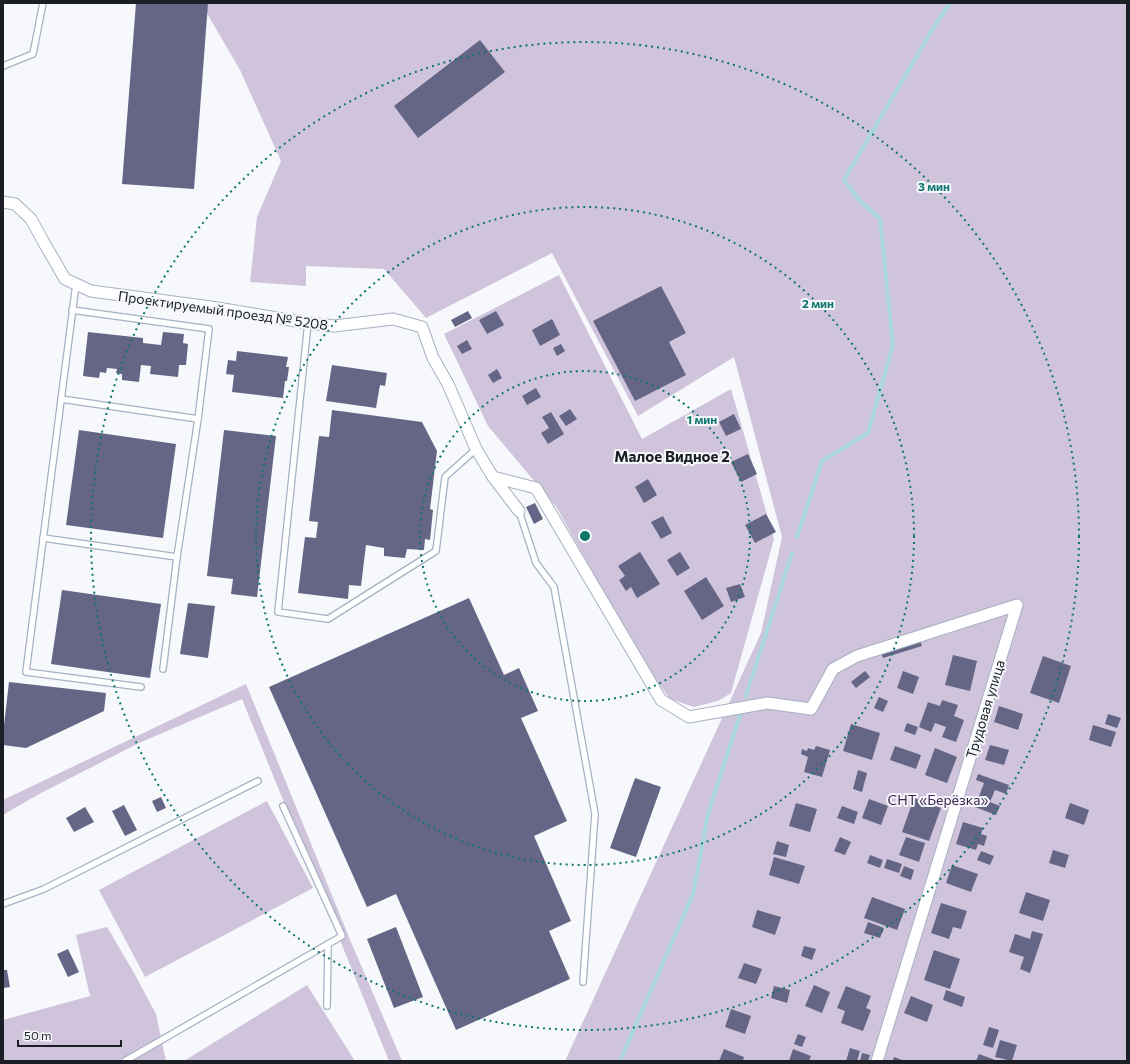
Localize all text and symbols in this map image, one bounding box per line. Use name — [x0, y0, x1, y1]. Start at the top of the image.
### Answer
text: 3 мин — [918, 179, 950, 193]
street label: Проектируемый проезд № 5208 — [117, 287, 329, 333]
text: 2 мин — [802, 296, 834, 310]
text: 1 мин — [687, 412, 717, 426]
district label: Малое Видное 2 — [614, 447, 730, 465]
centre of rings — [578, 529, 592, 543]
street label: Трудовая улица — [962, 658, 1008, 760]
park label: СНТ «Берёзка» — [888, 791, 988, 808]
scale bar — [18, 1022, 121, 1048]
text: 50 m — [24, 1028, 52, 1042]

